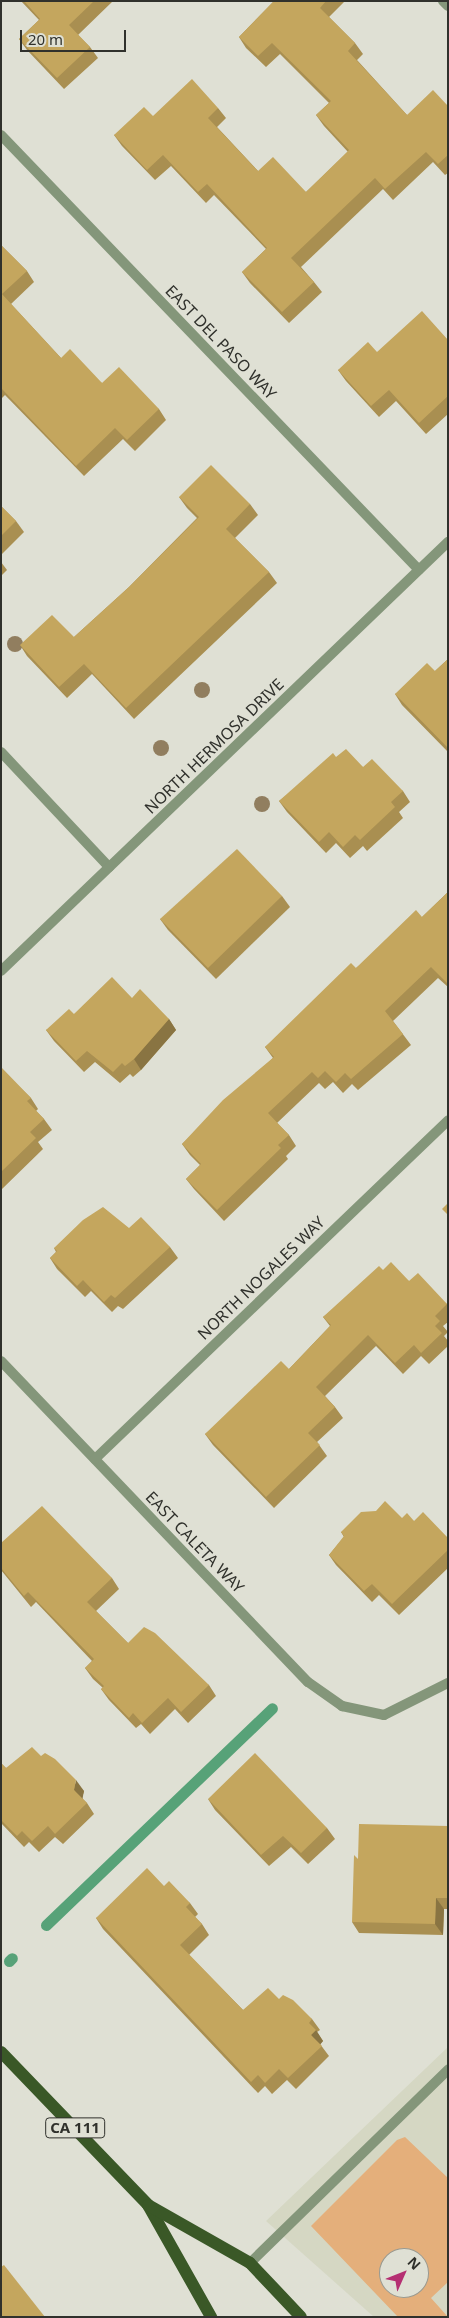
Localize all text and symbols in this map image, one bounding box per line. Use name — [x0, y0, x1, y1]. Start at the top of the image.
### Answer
scale bar — [22, 20, 129, 52]
text: 20 m — [28, 29, 63, 49]
street label: EAST DEL PASO WAY — [162, 281, 280, 403]
street label: NORTH HERMOSA DRIVE — [140, 675, 288, 817]
street label: NORTH NOGALES WAY — [194, 1212, 328, 1344]
street label: EAST CALETA WAY — [142, 1487, 248, 1597]
road number: CA 111 — [45, 2116, 105, 2140]
north arrow — [379, 2248, 429, 2298]
text: N — [404, 2252, 425, 2274]

